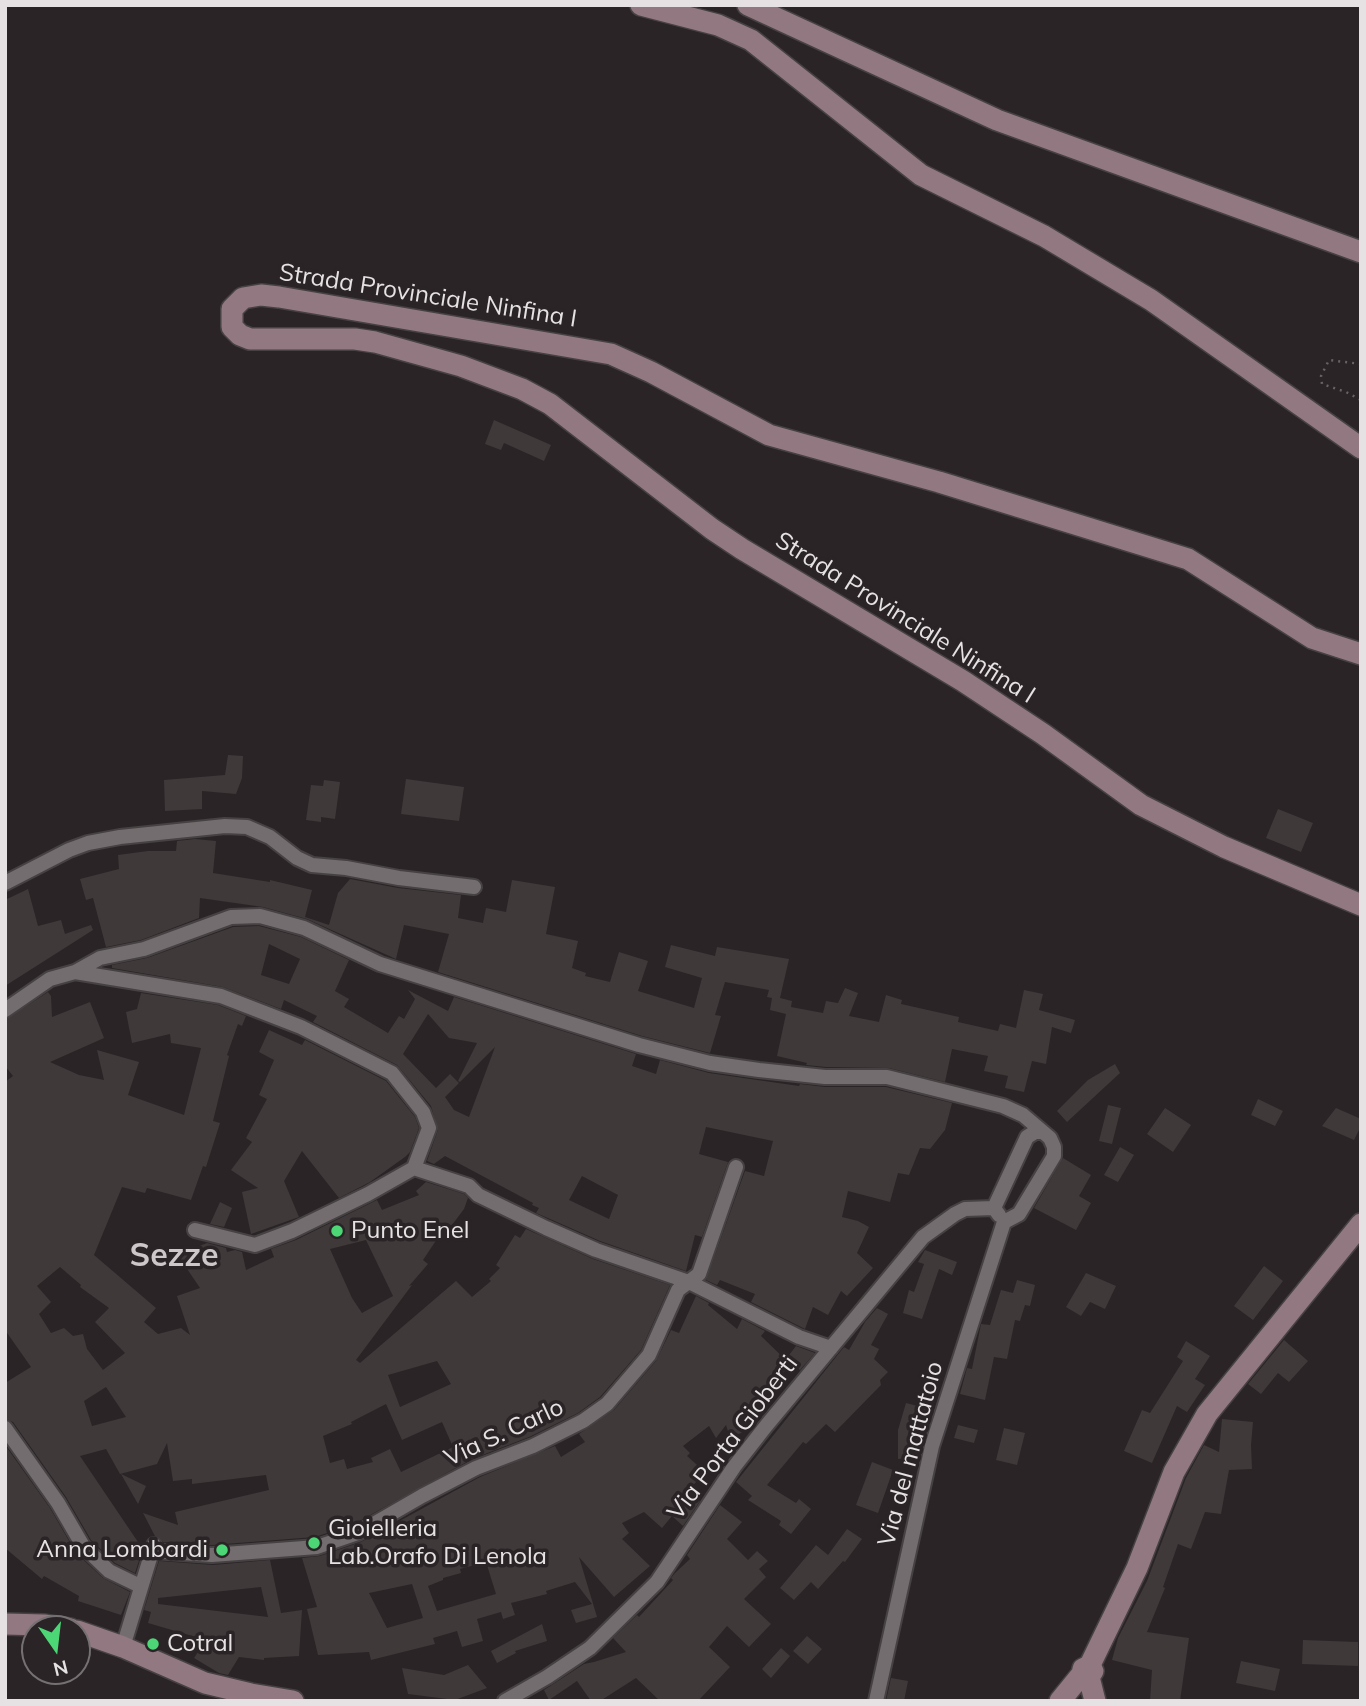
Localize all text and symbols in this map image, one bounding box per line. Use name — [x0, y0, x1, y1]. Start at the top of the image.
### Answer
street label: Strada Provinciale Ninfina I — [277, 258, 579, 334]
street label: Strada Provinciale Ninfina I — [770, 526, 1040, 710]
place label: Punto Enel — [351, 1217, 470, 1245]
marker: Punto Enel — [329, 1223, 345, 1239]
district label: Sezze — [130, 1237, 218, 1275]
street label: Via Porta Gioberti — [662, 1350, 804, 1526]
street label: Via del mattatoio — [872, 1358, 950, 1550]
street label: Via S. Carlo — [440, 1393, 568, 1473]
place label: Gioielleria Lab.Orafo Di Lenola — [328, 1515, 547, 1571]
marker: Gioielleria Lab.Orafo Di Lenola — [306, 1535, 322, 1551]
place label: Anna Lombardi — [36, 1536, 208, 1564]
marker: Anna Lombardi — [214, 1542, 230, 1558]
north arrow — [21, 1615, 91, 1685]
place label: Cotral — [167, 1630, 233, 1658]
marker: Cotral — [145, 1636, 161, 1652]
text: N — [51, 1655, 70, 1682]

